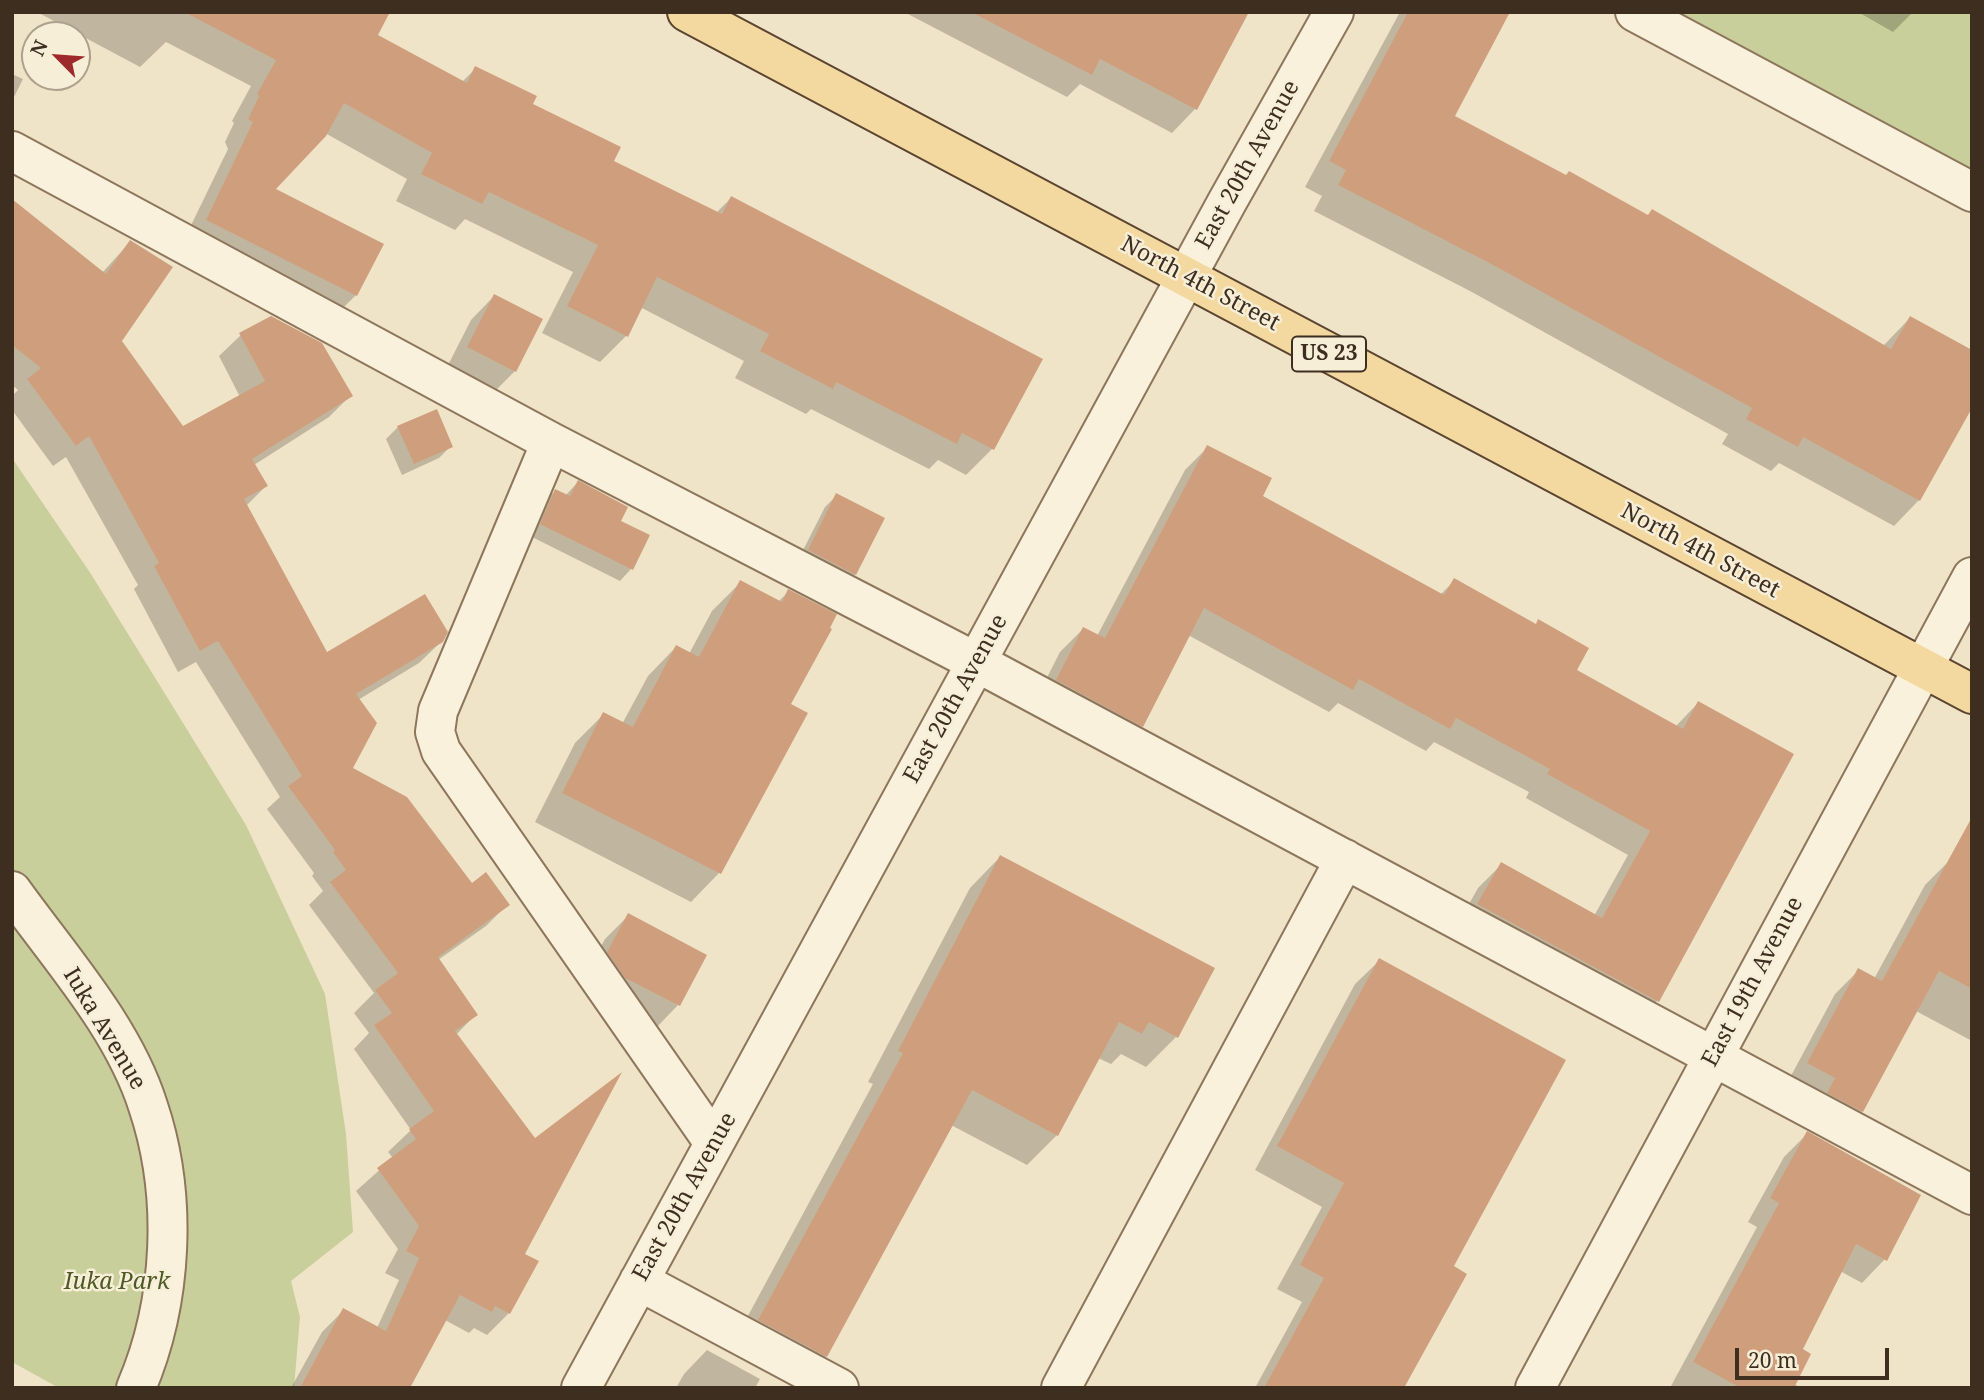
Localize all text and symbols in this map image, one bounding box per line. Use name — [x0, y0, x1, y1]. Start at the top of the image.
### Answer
north arrow — [21, 21, 91, 91]
text: N — [24, 36, 54, 60]
street label: East 20th Avenue — [1190, 76, 1306, 254]
street label: North 4th Street — [1116, 230, 1284, 338]
road number: US 23 — [1292, 336, 1366, 372]
street label: North 4th Street — [1616, 497, 1784, 605]
street label: East 20th Avenue — [898, 610, 1014, 788]
street label: East 19th Avenue — [1697, 892, 1809, 1072]
street label: Iuka Avenue — [57, 963, 151, 1095]
street label: East 20th Avenue — [627, 1108, 743, 1286]
park label: Iuka Park — [64, 1268, 170, 1296]
scale bar — [1739, 1334, 1893, 1378]
text: 20 m — [1748, 1346, 1797, 1374]

